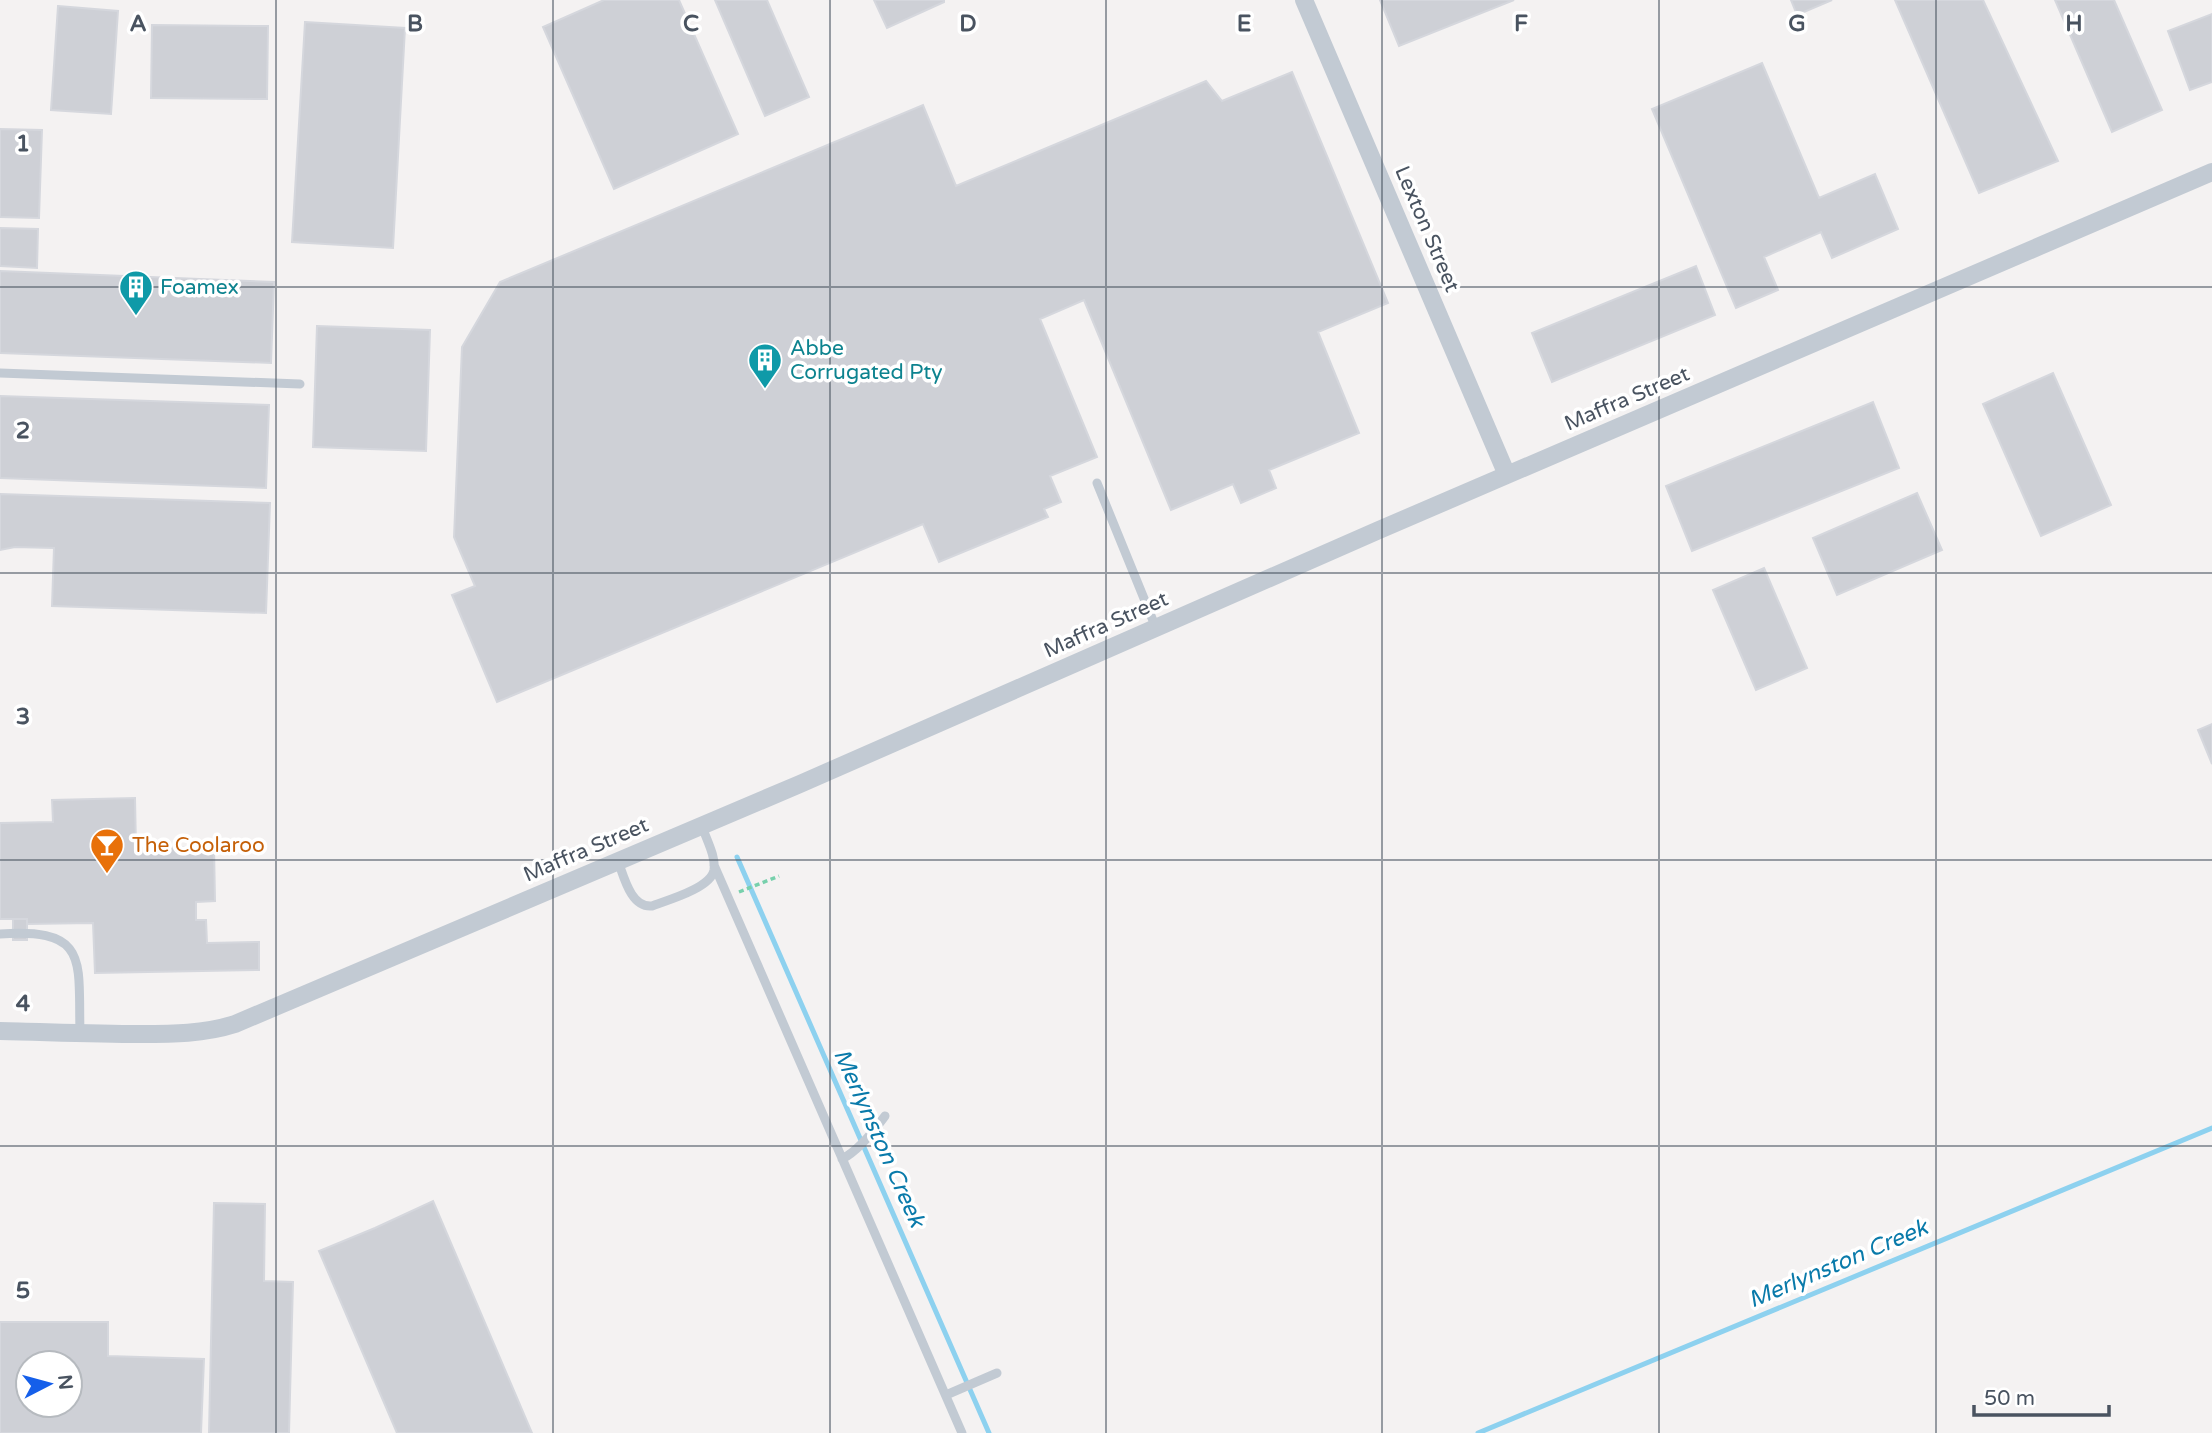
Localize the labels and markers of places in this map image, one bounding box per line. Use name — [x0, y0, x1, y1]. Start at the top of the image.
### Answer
building icon: Foamex — [117, 268, 155, 317]
place label: Foamex — [160, 275, 239, 300]
place label: Abbe Corrugated Pty — [790, 336, 942, 385]
building icon: Abbe Corrugated Pty — [746, 341, 784, 390]
bar icon: The Coolaroo — [88, 826, 126, 875]
place label: The Coolaroo — [132, 833, 265, 858]

